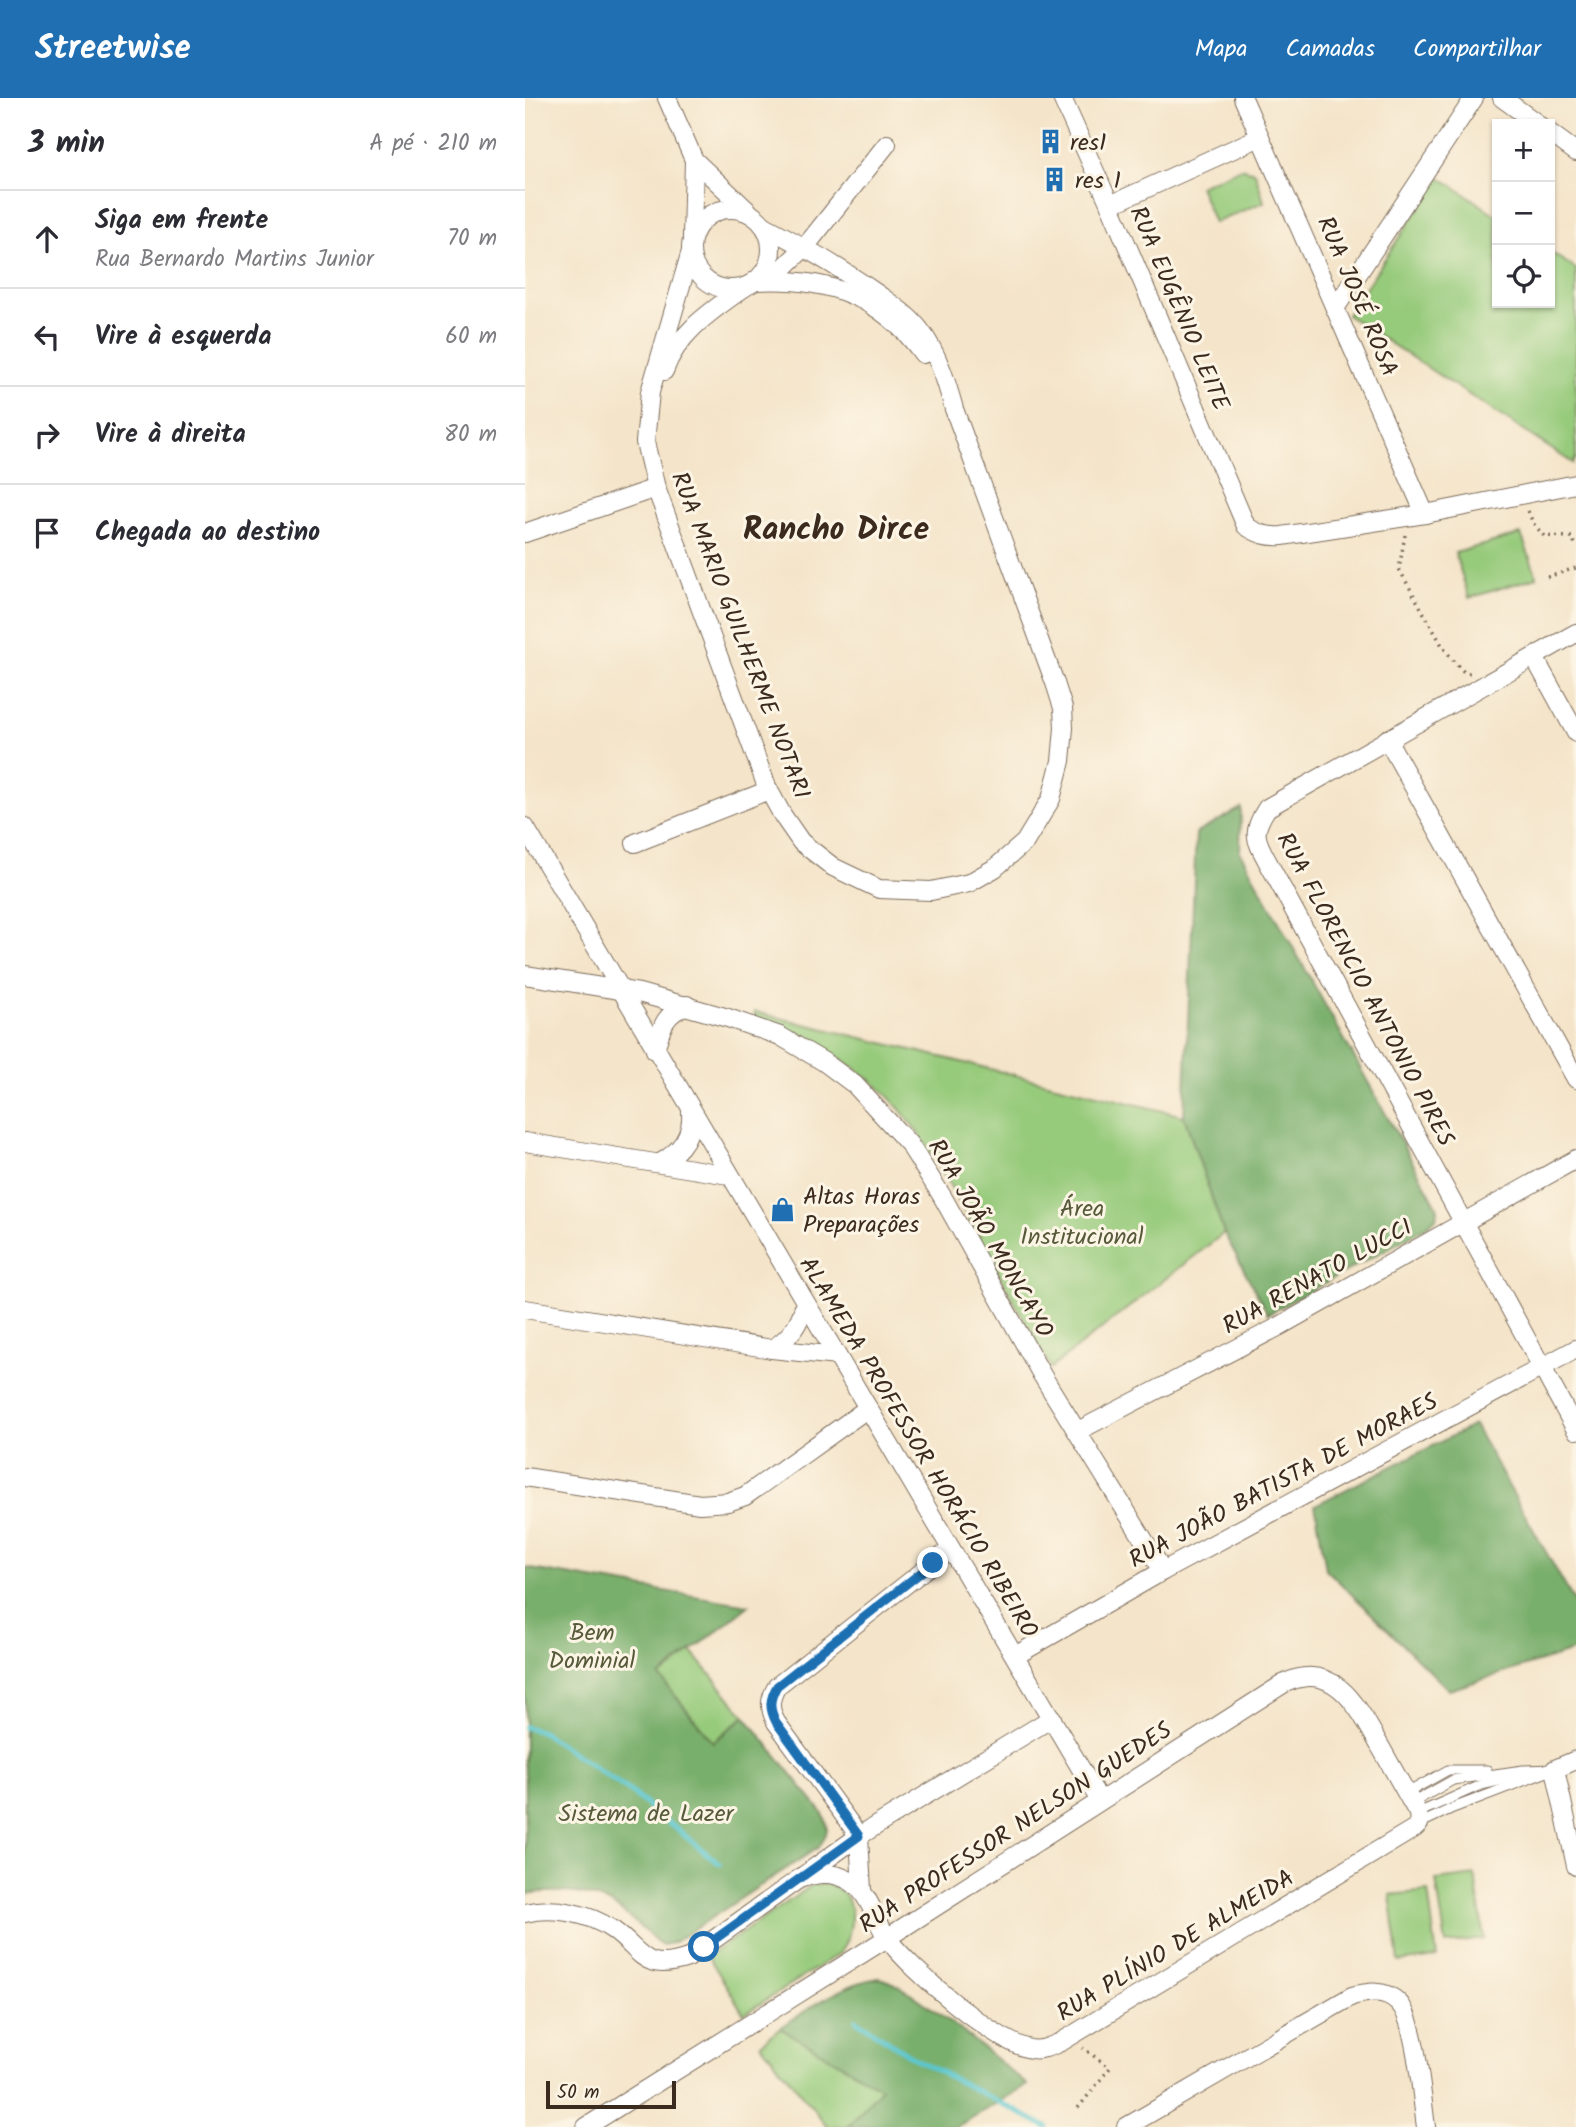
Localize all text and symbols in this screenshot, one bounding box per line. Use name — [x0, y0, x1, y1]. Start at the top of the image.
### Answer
text: Streetwise — [35, 23, 191, 76]
text: Mapa — [1195, 30, 1248, 69]
text: Camadas — [1286, 30, 1375, 69]
text: Compartilhar — [1413, 30, 1541, 69]
map controls — [1492, 119, 1555, 308]
button: + — [1492, 119, 1555, 182]
text: 3 min — [28, 120, 105, 168]
place label: res1 — [1070, 124, 1107, 163]
text: A pé · 210 m — [369, 126, 497, 162]
building icon: res1 — [1036, 128, 1064, 156]
place label: res 1 — [1075, 162, 1121, 201]
building icon: res 1 — [1041, 166, 1069, 194]
button: − — [1492, 182, 1555, 245]
text: Siga em frente — [95, 200, 268, 242]
street label: RUA EUGÊNIO LEITE — [1118, 200, 1240, 418]
street label: RUA JOSÉ ROSA — [1305, 210, 1408, 383]
icon: ahead — [28, 220, 66, 258]
text: 70 m — [447, 221, 497, 257]
text: Rua Bernardo Martins Junior — [95, 242, 374, 278]
button: locate — [1492, 245, 1555, 308]
text: Vire à esquerda — [95, 316, 272, 358]
icon: left — [28, 318, 66, 356]
text: 60 m — [445, 319, 497, 355]
text: Vire à direita — [95, 414, 246, 456]
icon: right — [28, 416, 66, 454]
text: 80 m — [444, 417, 497, 453]
street label: RUA MARIO GUILHERME NOTARI — [659, 466, 820, 805]
district label: Rancho Dirce — [743, 505, 930, 556]
text: Chegada ao destino — [95, 512, 320, 554]
icon: arrive — [28, 514, 66, 552]
street label: RUA FLORENCIO ANTONIO PIRES — [1265, 826, 1464, 1154]
street label: RUA JOÃO MONCAYO — [917, 1132, 1063, 1346]
place label: Altas Horas Preparações — [803, 1178, 920, 1245]
park label: Área Institucional — [1020, 1190, 1144, 1257]
shop icon: Altas Horas Preparações — [769, 1196, 797, 1224]
street label: RUA RENATO LUCCI — [1215, 1209, 1420, 1346]
street label: ALAMEDA PROFESSOR HORÁCIO RIBEIRO — [788, 1249, 1048, 1646]
street label: RUA JOÃO BATISTA DE MORAES — [1122, 1383, 1446, 1580]
route end — [917, 1547, 948, 1578]
park label: Bem Dominial — [549, 1614, 636, 1681]
street label: RUA PROFESSOR NELSON GUEDES — [851, 1712, 1180, 1945]
park label: Sistema de Lazer — [559, 1795, 735, 1834]
street label: RUA PLÍNIO DE ALMEIDA — [1049, 1860, 1302, 2033]
route start — [688, 1931, 719, 1962]
scale bar — [546, 2078, 675, 2110]
text: 50 m — [557, 2078, 599, 2108]

